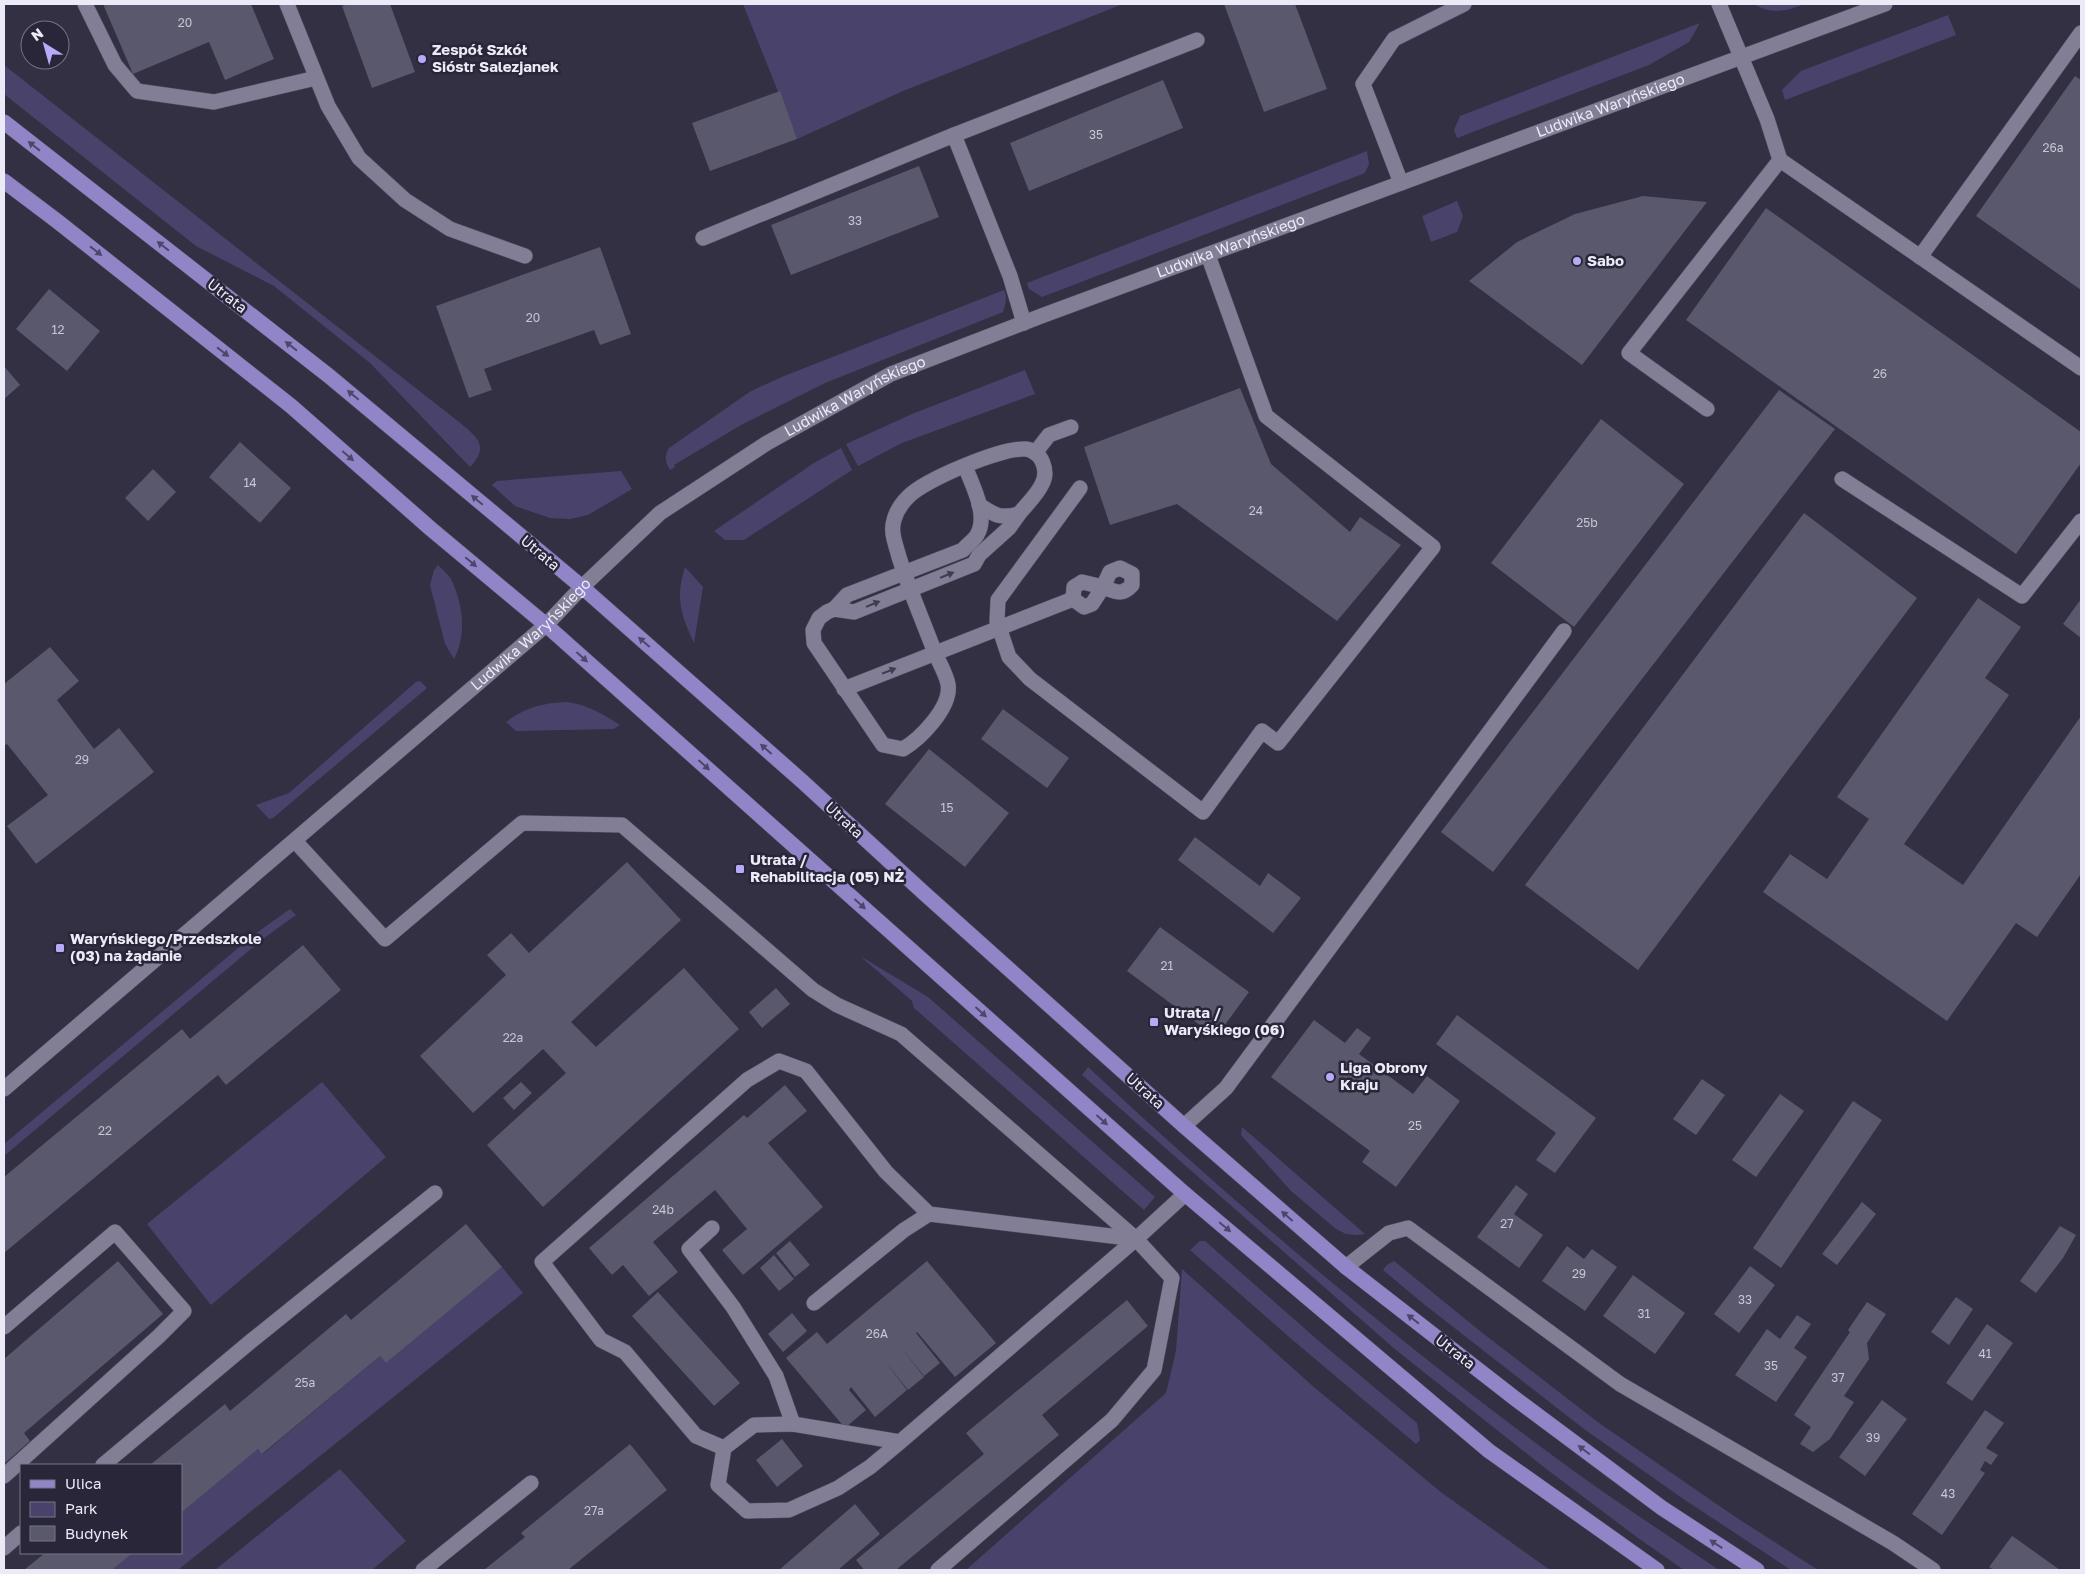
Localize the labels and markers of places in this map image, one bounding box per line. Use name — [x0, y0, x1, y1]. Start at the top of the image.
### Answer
place label: Zespół Szkół Sióstr Salezjanek — [432, 40, 559, 75]
marker: Zespół Szkół Sióstr Salezjanek — [416, 53, 428, 65]
place label: Sabo — [1587, 251, 1624, 269]
marker: Sabo — [1571, 255, 1583, 267]
place label: Utrata / Rehabilitacja (05) NŻ — [750, 850, 904, 885]
marker: Utrata / Rehabilitacja (05) NŻ — [734, 863, 746, 875]
place label: Waryńskiego/Przedszkole (03) na żądanie — [70, 929, 262, 964]
marker: Waryńskiego/Przedszkole (03) na żądanie — [54, 942, 66, 954]
place label: Utrata / Waryśkiego (06) — [1164, 1003, 1285, 1038]
marker: Utrata / Waryśkiego (06) — [1148, 1016, 1160, 1028]
place label: Liga Obrony Kraju — [1340, 1058, 1428, 1093]
marker: Liga Obrony Kraju — [1324, 1071, 1336, 1083]

